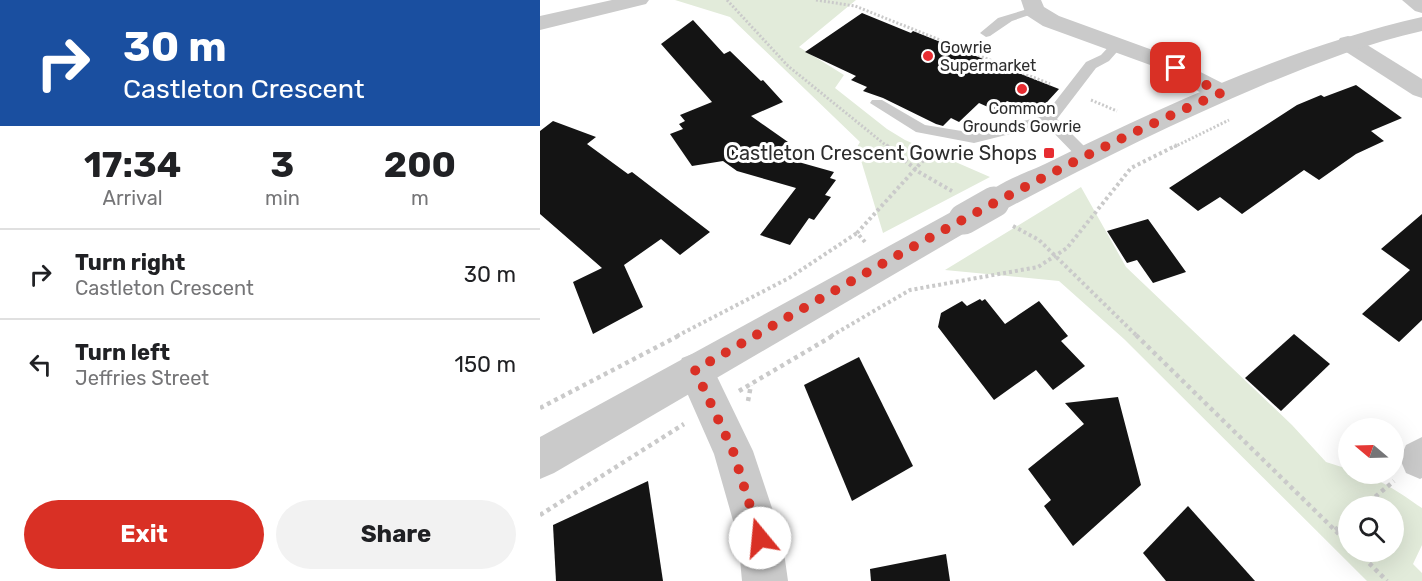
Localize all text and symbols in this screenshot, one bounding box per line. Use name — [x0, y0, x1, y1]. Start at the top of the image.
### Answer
text: 30 m — [123, 22, 227, 72]
icon: right — [24, 24, 102, 102]
place label: Gowrie Supermarket — [940, 38, 1036, 75]
pin — [1150, 42, 1201, 93]
marker: Gowrie Supermarket — [921, 49, 935, 63]
icon: arrive — [1159, 51, 1192, 84]
text: Castleton Crescent — [123, 73, 364, 105]
marker: Common Grounds Gowrie — [1015, 82, 1029, 96]
place label: Common Grounds Gowrie — [963, 99, 1081, 136]
place label: Castleton Crescent Gowrie Shops — [726, 141, 1037, 165]
text: 17:34 — [84, 143, 181, 186]
text: 3 — [271, 143, 294, 186]
text: 200 — [384, 143, 456, 186]
marker: Castleton Crescent Gowrie Shops — [1042, 146, 1056, 160]
text: Arrival — [103, 186, 163, 210]
text: min — [265, 186, 300, 210]
text: m — [411, 186, 429, 210]
text: Turn right — [75, 249, 185, 276]
icon: right — [24, 258, 57, 291]
text: 30 m — [464, 261, 516, 288]
text: Castleton Crescent — [75, 276, 254, 300]
text: Turn left — [75, 339, 170, 366]
icon: left — [24, 348, 57, 381]
text: 150 m — [455, 351, 516, 378]
text: Jeffries Street — [75, 366, 209, 390]
north arrow — [1338, 418, 1404, 484]
map controls — [1338, 418, 1404, 562]
button: search — [1338, 496, 1404, 562]
button: Exit — [24, 500, 264, 569]
button: Share — [276, 500, 516, 569]
position arrow — [728, 506, 792, 570]

